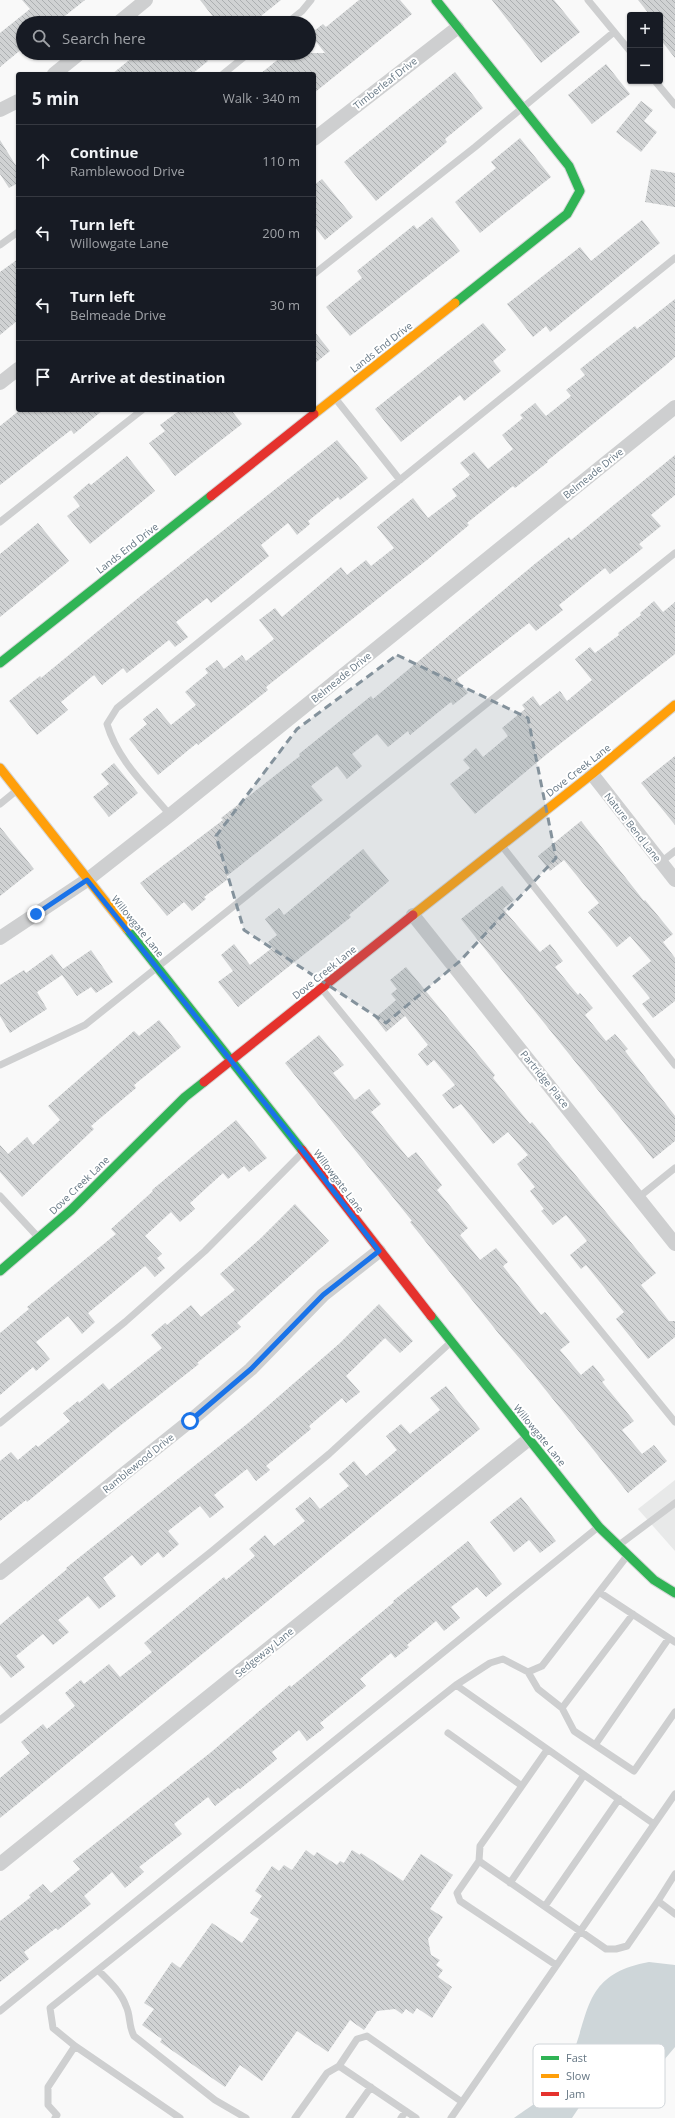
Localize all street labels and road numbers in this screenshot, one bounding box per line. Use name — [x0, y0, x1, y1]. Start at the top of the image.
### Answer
street label: Timberleaf Drive — [350, 53, 420, 112]
street label: Lands End Drive — [347, 318, 415, 376]
street label: Belmeade Drive — [560, 444, 626, 502]
street label: Lands End Drive — [93, 519, 161, 577]
street label: Belmeade Drive — [308, 648, 374, 706]
street label: Dove Creek Lane — [543, 740, 614, 800]
street label: Nature Bend Lane — [601, 789, 665, 865]
street label: Willowgate Lane — [109, 892, 168, 960]
street label: Dove Creek Lane — [289, 942, 359, 1002]
street label: Partridge Place — [517, 1047, 573, 1111]
street label: Willowgate Lane — [311, 1146, 368, 1216]
street label: Dove Creek Lane — [46, 1152, 112, 1217]
street label: Willowgate Lane — [511, 1401, 570, 1469]
street label: Ramblewood Drive — [99, 1430, 177, 1496]
street label: Sedgeway Lane — [232, 1624, 297, 1680]

